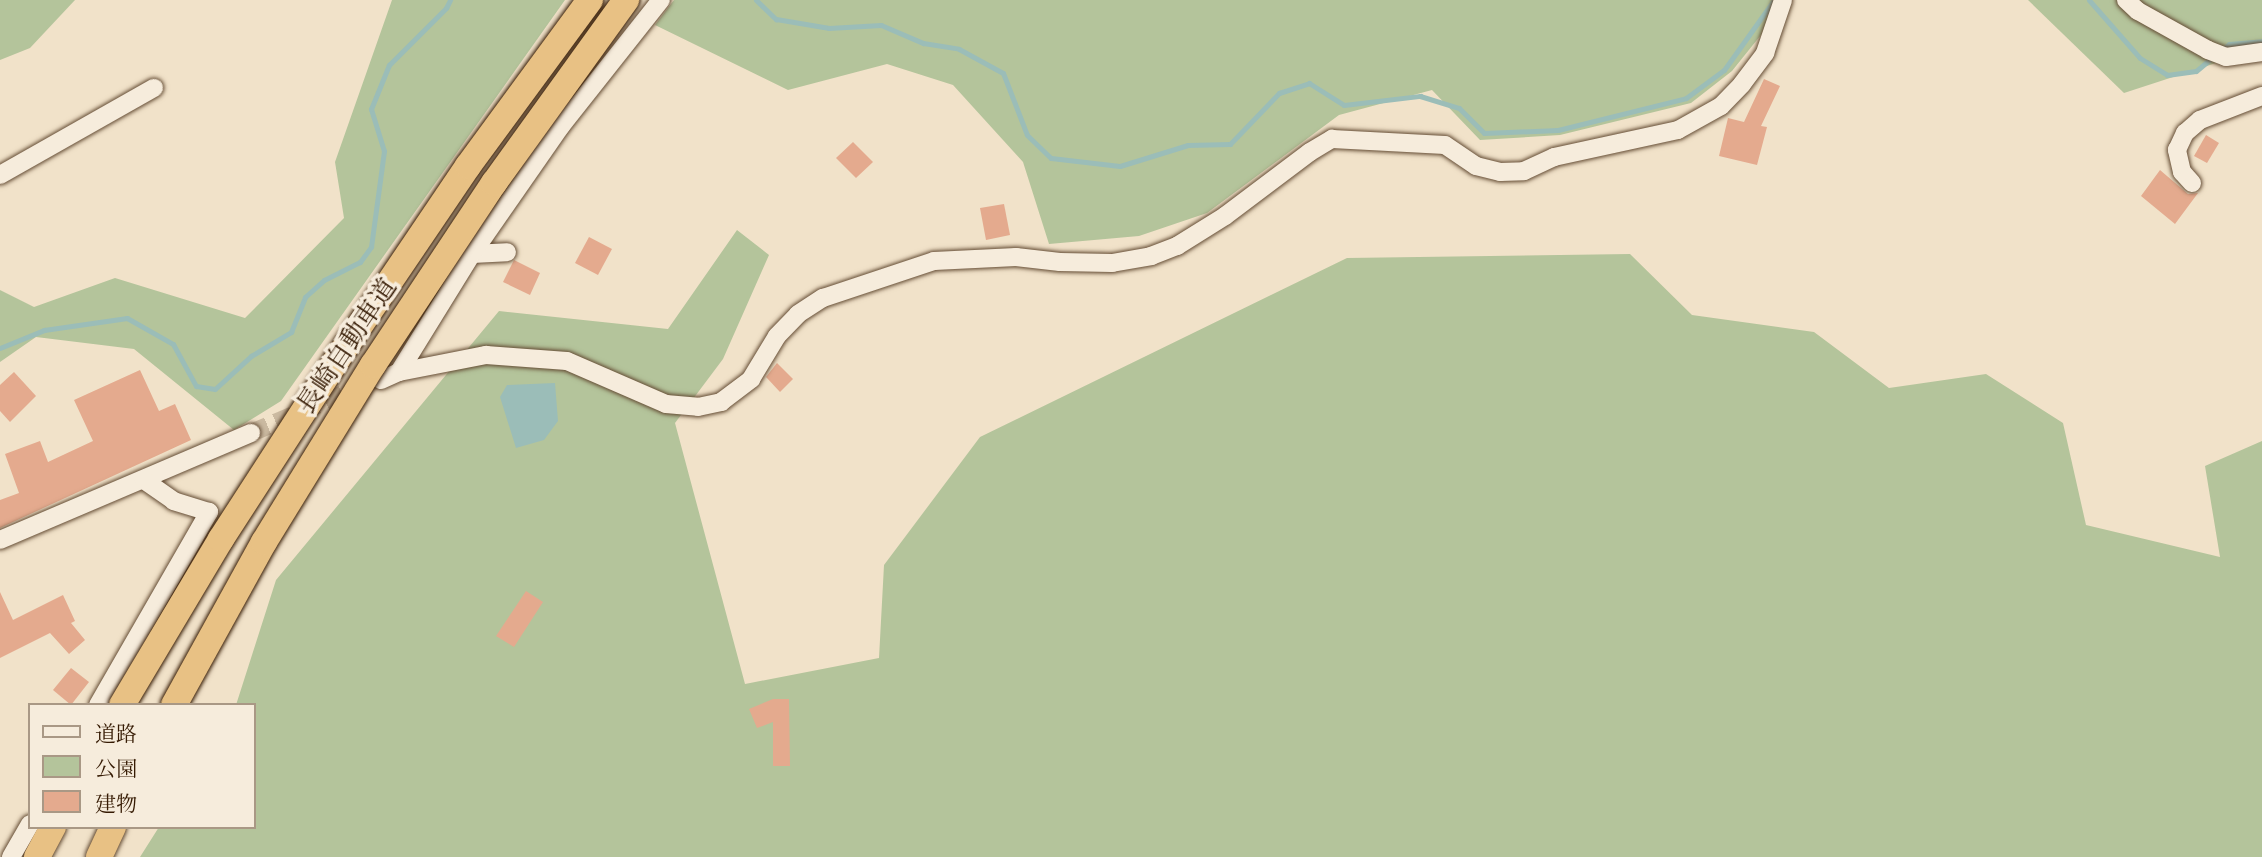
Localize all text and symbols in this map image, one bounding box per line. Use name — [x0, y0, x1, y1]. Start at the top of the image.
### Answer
street label: 長崎自動車道 — [290, 273, 404, 419]
legend — [28, 703, 256, 829]
text: 道路 — [95, 720, 137, 747]
text: 公園 — [95, 755, 137, 782]
text: 建物 — [95, 790, 137, 817]

